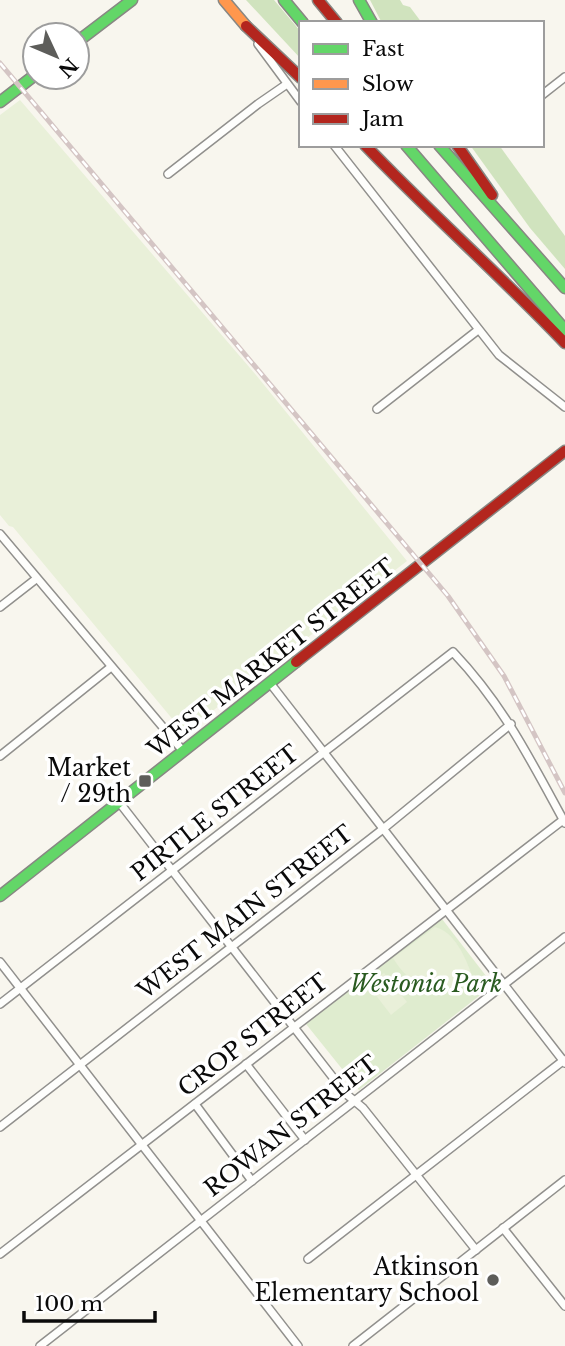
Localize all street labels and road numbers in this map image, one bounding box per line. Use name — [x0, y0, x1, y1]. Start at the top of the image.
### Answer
street label: WEST MARKET STREET — [141, 552, 401, 764]
street label: PIRTLE STREET — [126, 739, 305, 887]
street label: WEST MAIN STREET — [131, 819, 359, 1005]
street label: CROP STREET — [172, 967, 334, 1102]
street label: ROWAN STREET — [199, 1049, 384, 1202]

